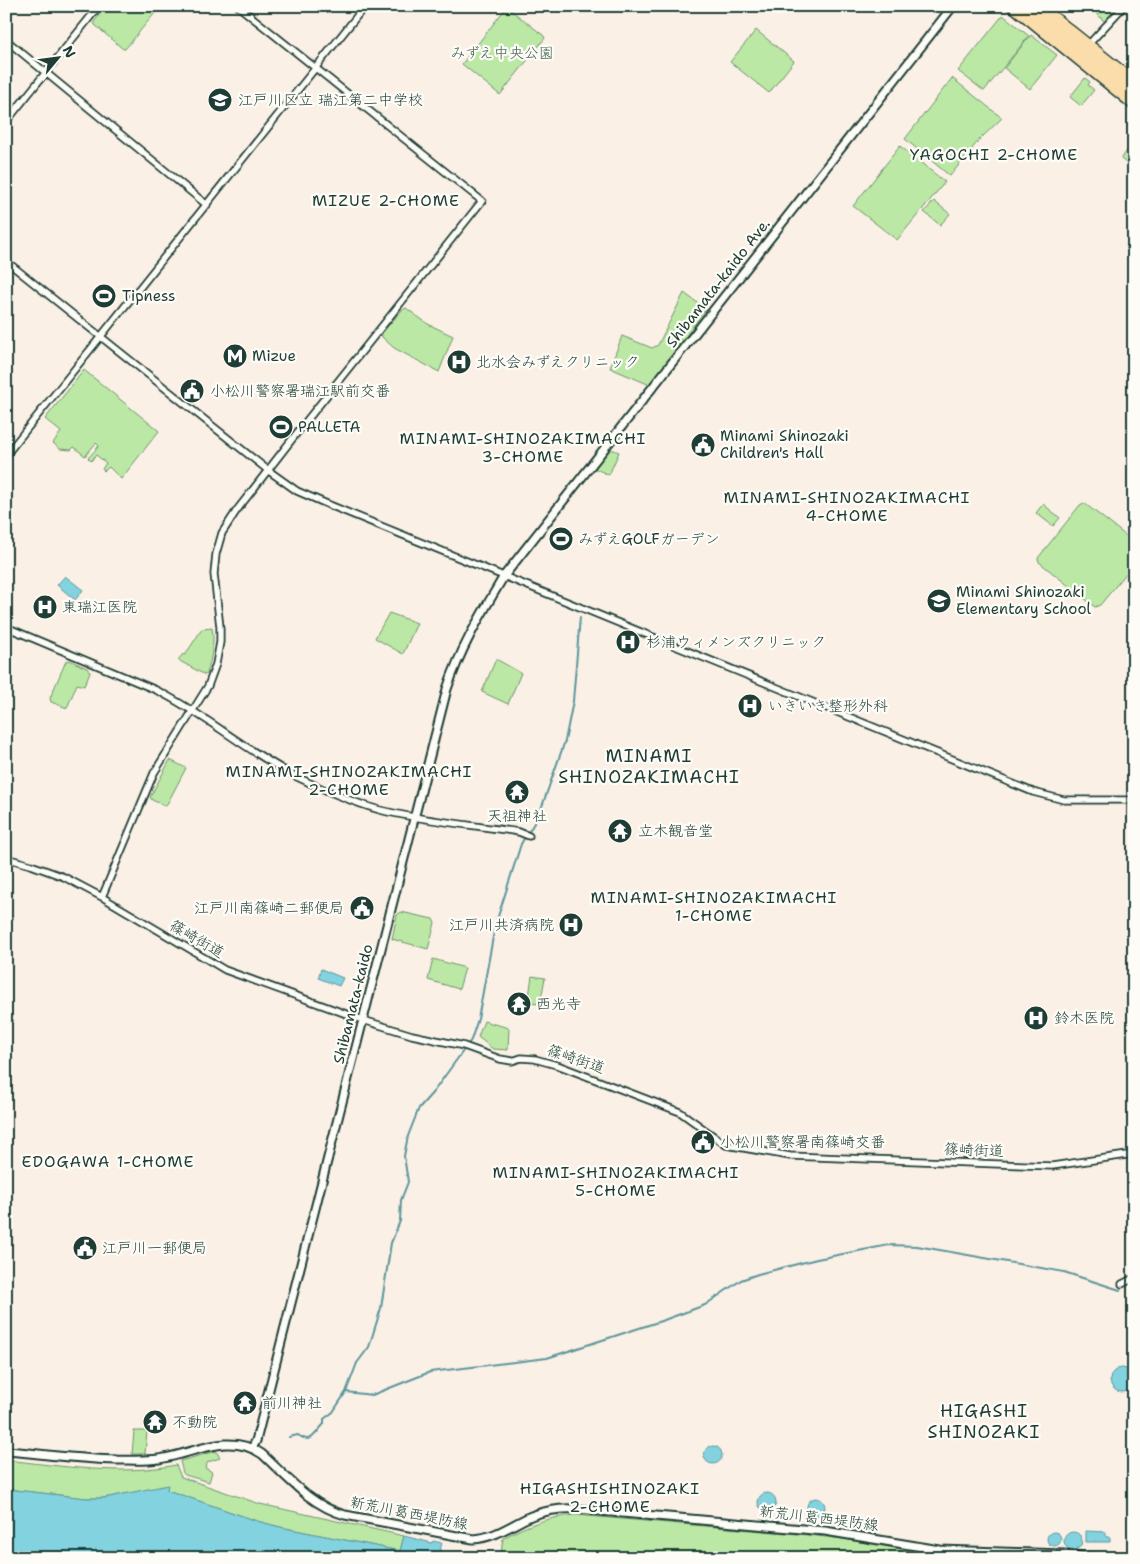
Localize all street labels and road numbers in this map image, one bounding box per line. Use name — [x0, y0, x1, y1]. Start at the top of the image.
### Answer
street label: Shibamata-kaido Ave. — [661, 214, 775, 352]
street label: 篠崎街道 — [166, 915, 228, 963]
street label: Shibamata-kaido — [328, 942, 378, 1066]
street label: 篠崎街道 — [544, 1040, 608, 1078]
street label: 篠崎街道 — [944, 1139, 1004, 1161]
street label: 新荒川葛西堤防線 — [348, 1492, 470, 1534]
street label: 新荒川葛西堤防線 — [758, 1501, 880, 1535]

